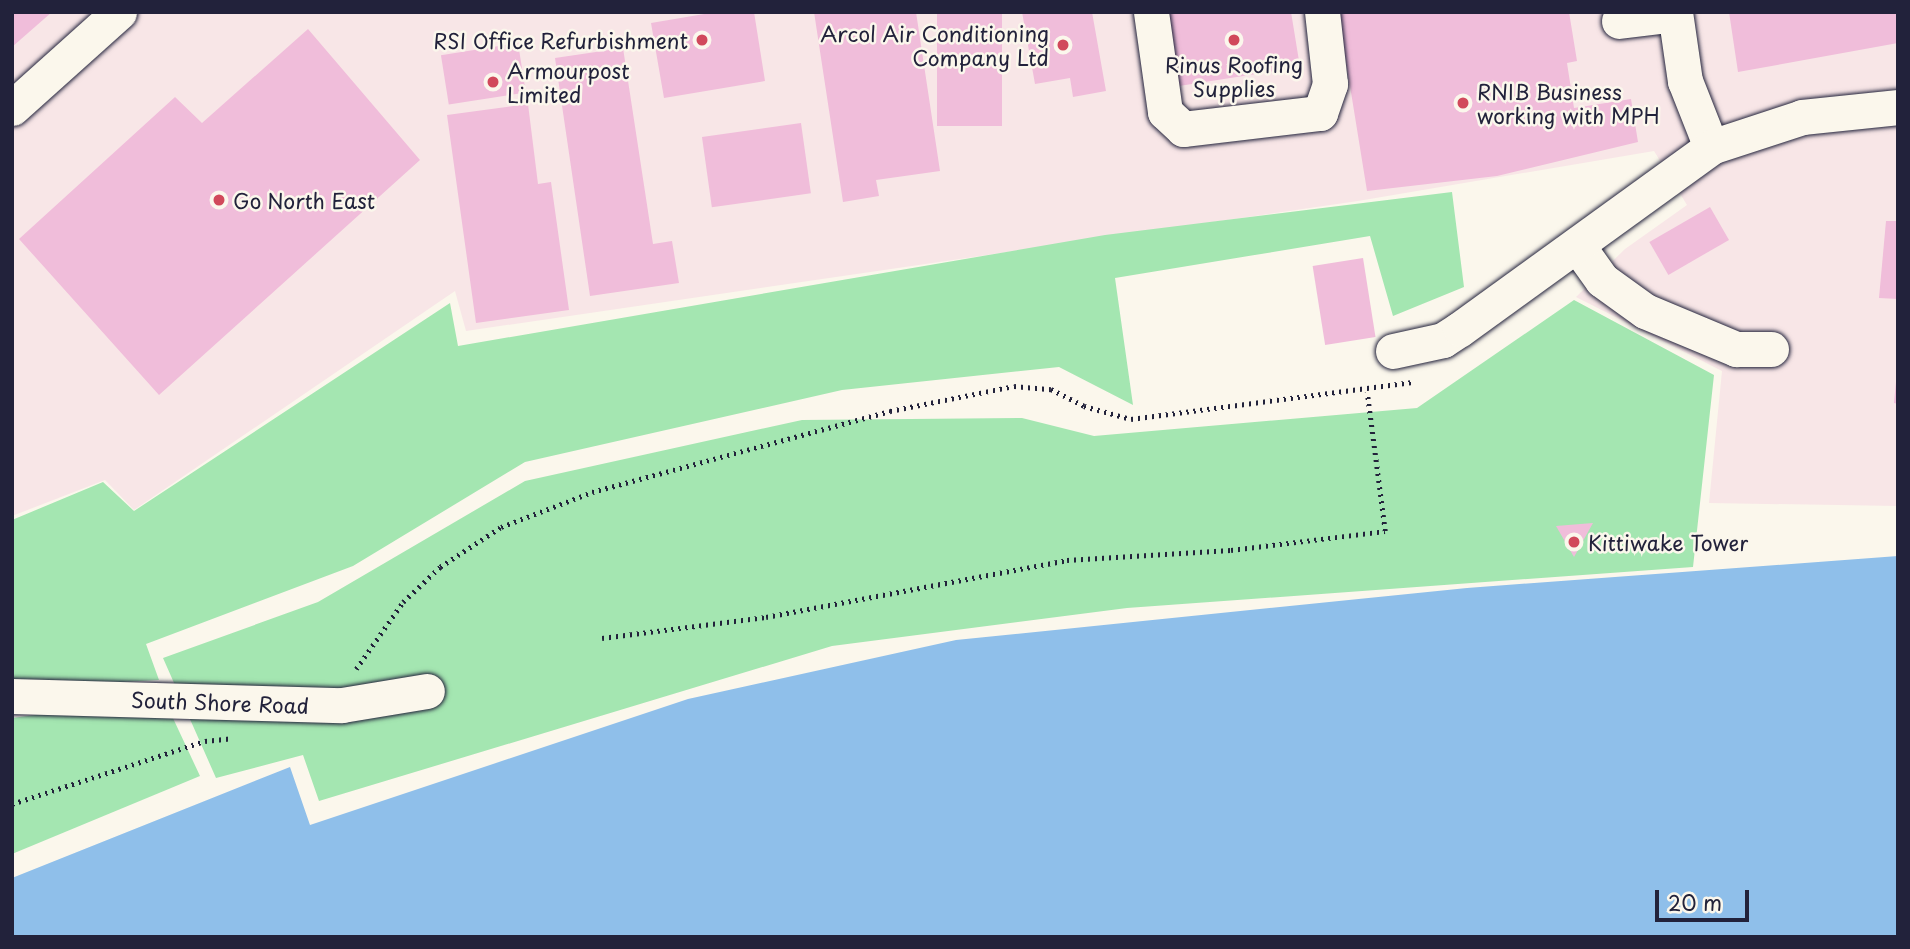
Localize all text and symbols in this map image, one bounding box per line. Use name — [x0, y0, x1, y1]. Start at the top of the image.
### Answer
place label: Arcol Air Conditioning Company Ltd — [821, 20, 1049, 70]
place label: RSI Office Refurbishment — [432, 27, 688, 53]
marker: RSI Office Refurbishment — [694, 32, 710, 48]
marker: Rinus Roofing Supplies — [1226, 32, 1242, 48]
marker: Arcol Air Conditioning Company Ltd — [1055, 37, 1071, 53]
place label: Rinus Roofing Supplies — [1166, 51, 1302, 101]
place label: Armourpost Limited — [507, 57, 630, 107]
marker: Armourpost Limited — [485, 74, 501, 90]
place label: RNIB Business working with MPH — [1477, 78, 1661, 128]
marker: RNIB Business working with MPH — [1455, 95, 1471, 111]
place label: Go North East — [233, 187, 378, 213]
marker: Go North East — [211, 192, 227, 208]
place label: Kittiwake Tower — [1588, 529, 1749, 555]
marker: Kittiwake Tower — [1566, 534, 1582, 550]
street label: South Shore Road — [129, 686, 311, 718]
scale bar — [1658, 876, 1752, 920]
text: 20 m — [1668, 886, 1722, 918]

